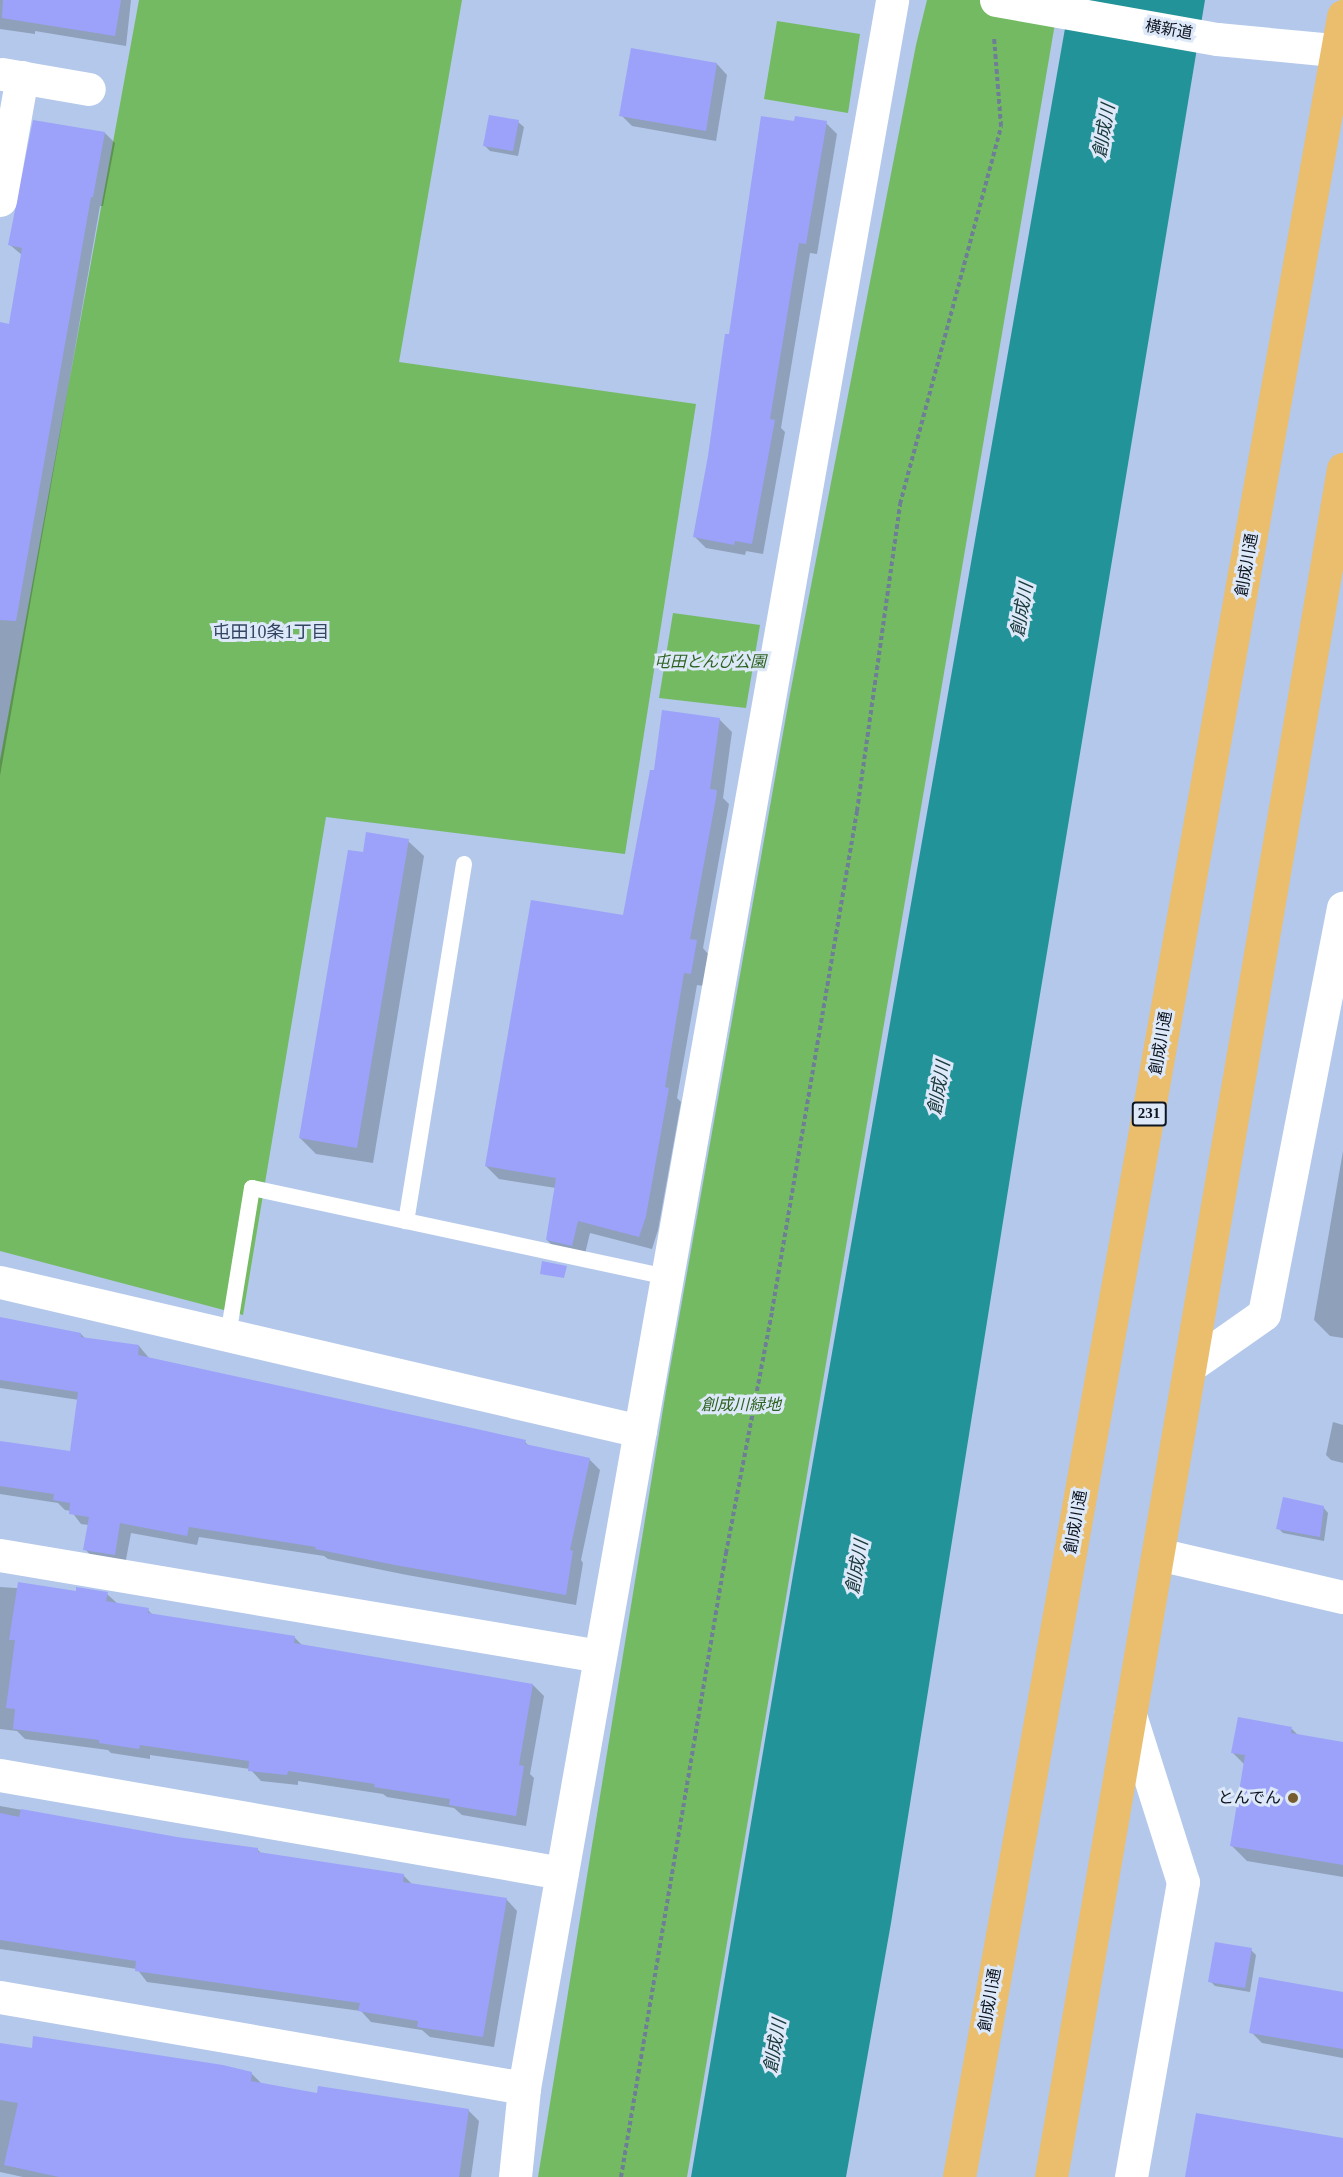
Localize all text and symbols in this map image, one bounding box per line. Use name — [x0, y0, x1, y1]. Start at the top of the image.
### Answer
street label: 横新道 — [1144, 16, 1194, 44]
water label: 創成川 — [1089, 103, 1119, 159]
street label: 創成川通 — [1232, 532, 1262, 598]
water label: 創成川 — [1007, 582, 1037, 638]
district label: 屯田10条1丁目 — [213, 621, 329, 643]
park label: 屯田とんび公園 — [654, 652, 766, 672]
street label: 創成川通 — [1146, 1010, 1176, 1076]
water label: 創成川 — [924, 1060, 954, 1116]
road number: 231 — [1131, 1102, 1167, 1126]
park label: 創成川緑地 — [701, 1395, 781, 1415]
street label: 創成川通 — [1061, 1489, 1091, 1555]
water label: 創成川 — [842, 1539, 872, 1595]
place label: とんでん — [1217, 1788, 1281, 1808]
marker: とんでん — [1286, 1791, 1300, 1805]
street label: 創成川通 — [975, 1967, 1005, 2033]
water label: 創成川 — [760, 2018, 790, 2074]

